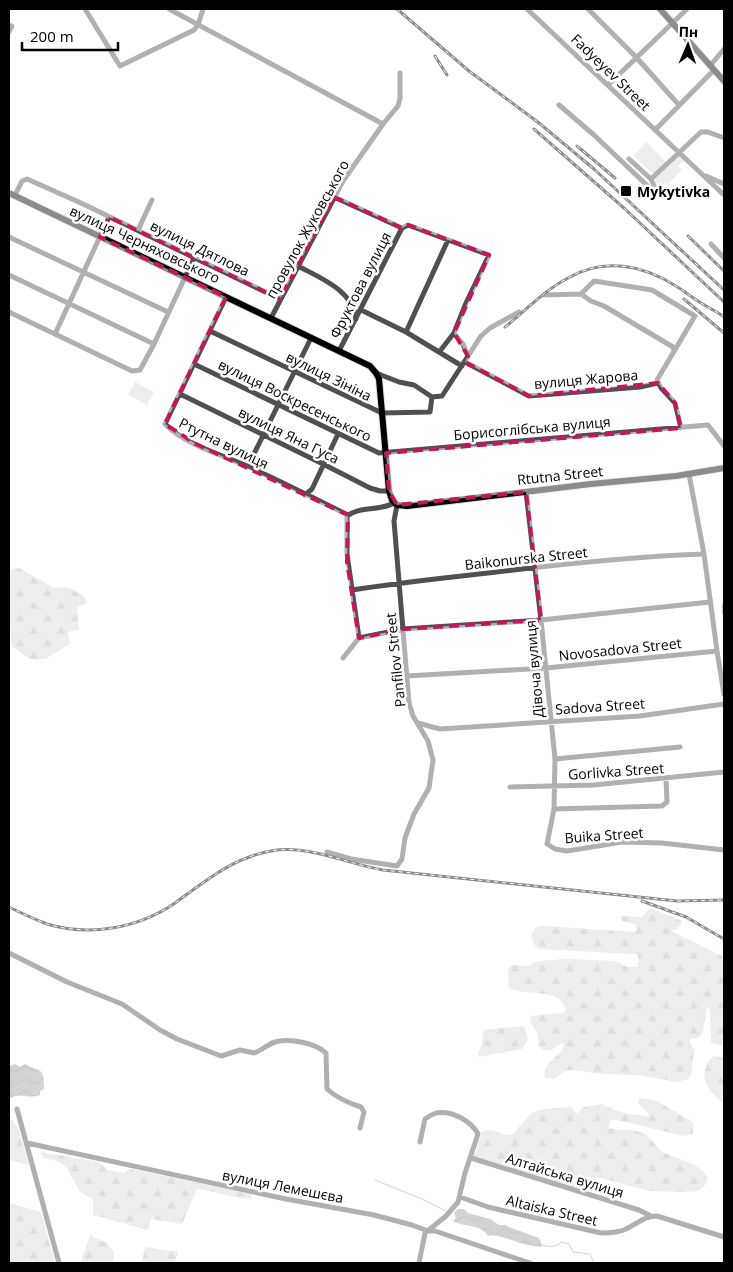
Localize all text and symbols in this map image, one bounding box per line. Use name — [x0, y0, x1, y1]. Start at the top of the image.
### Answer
scale bar — [22, 20, 119, 52]
north arrow — [663, 20, 713, 70]
text: Пн — [678, 22, 699, 41]
text: 200 m — [30, 26, 74, 46]
street label: Fadyeyev Street — [567, 29, 655, 115]
street label: провулок Жуковського — [261, 156, 353, 302]
place label: Mykytivka — [637, 182, 710, 201]
marker: Mykytivka — [619, 184, 633, 198]
street label: вулиця Черняховського — [67, 201, 223, 287]
street label: вулиця Дятлова — [147, 216, 253, 280]
street label: Фруктова вулиця — [325, 229, 395, 341]
street label: вулиця Зініна — [283, 347, 375, 405]
street label: вулиця Воскресенського — [215, 355, 375, 445]
street label: вулиця Жарова — [533, 365, 639, 393]
street label: вулиця Яна Гуса — [235, 402, 343, 468]
street label: Борисоглібська вулиця — [453, 412, 611, 444]
street label: Ртутна вулиця — [176, 413, 272, 473]
street label: Rtutna Street — [516, 461, 604, 489]
street label: Baikonurska Street — [464, 542, 588, 574]
street label: Panfilov Street — [381, 612, 409, 708]
street label: Дівоча вулиця — [520, 619, 548, 719]
street label: Novosadova Street — [558, 633, 682, 665]
street label: Sadova Street — [554, 693, 646, 719]
street label: Gorlivka Street — [567, 758, 665, 784]
street label: Buika Street — [564, 823, 644, 847]
street label: Алтайська вулиця — [504, 1148, 626, 1202]
street label: вулиця Лемешєва — [221, 1165, 345, 1207]
street label: Altaiska Street — [504, 1190, 600, 1230]

